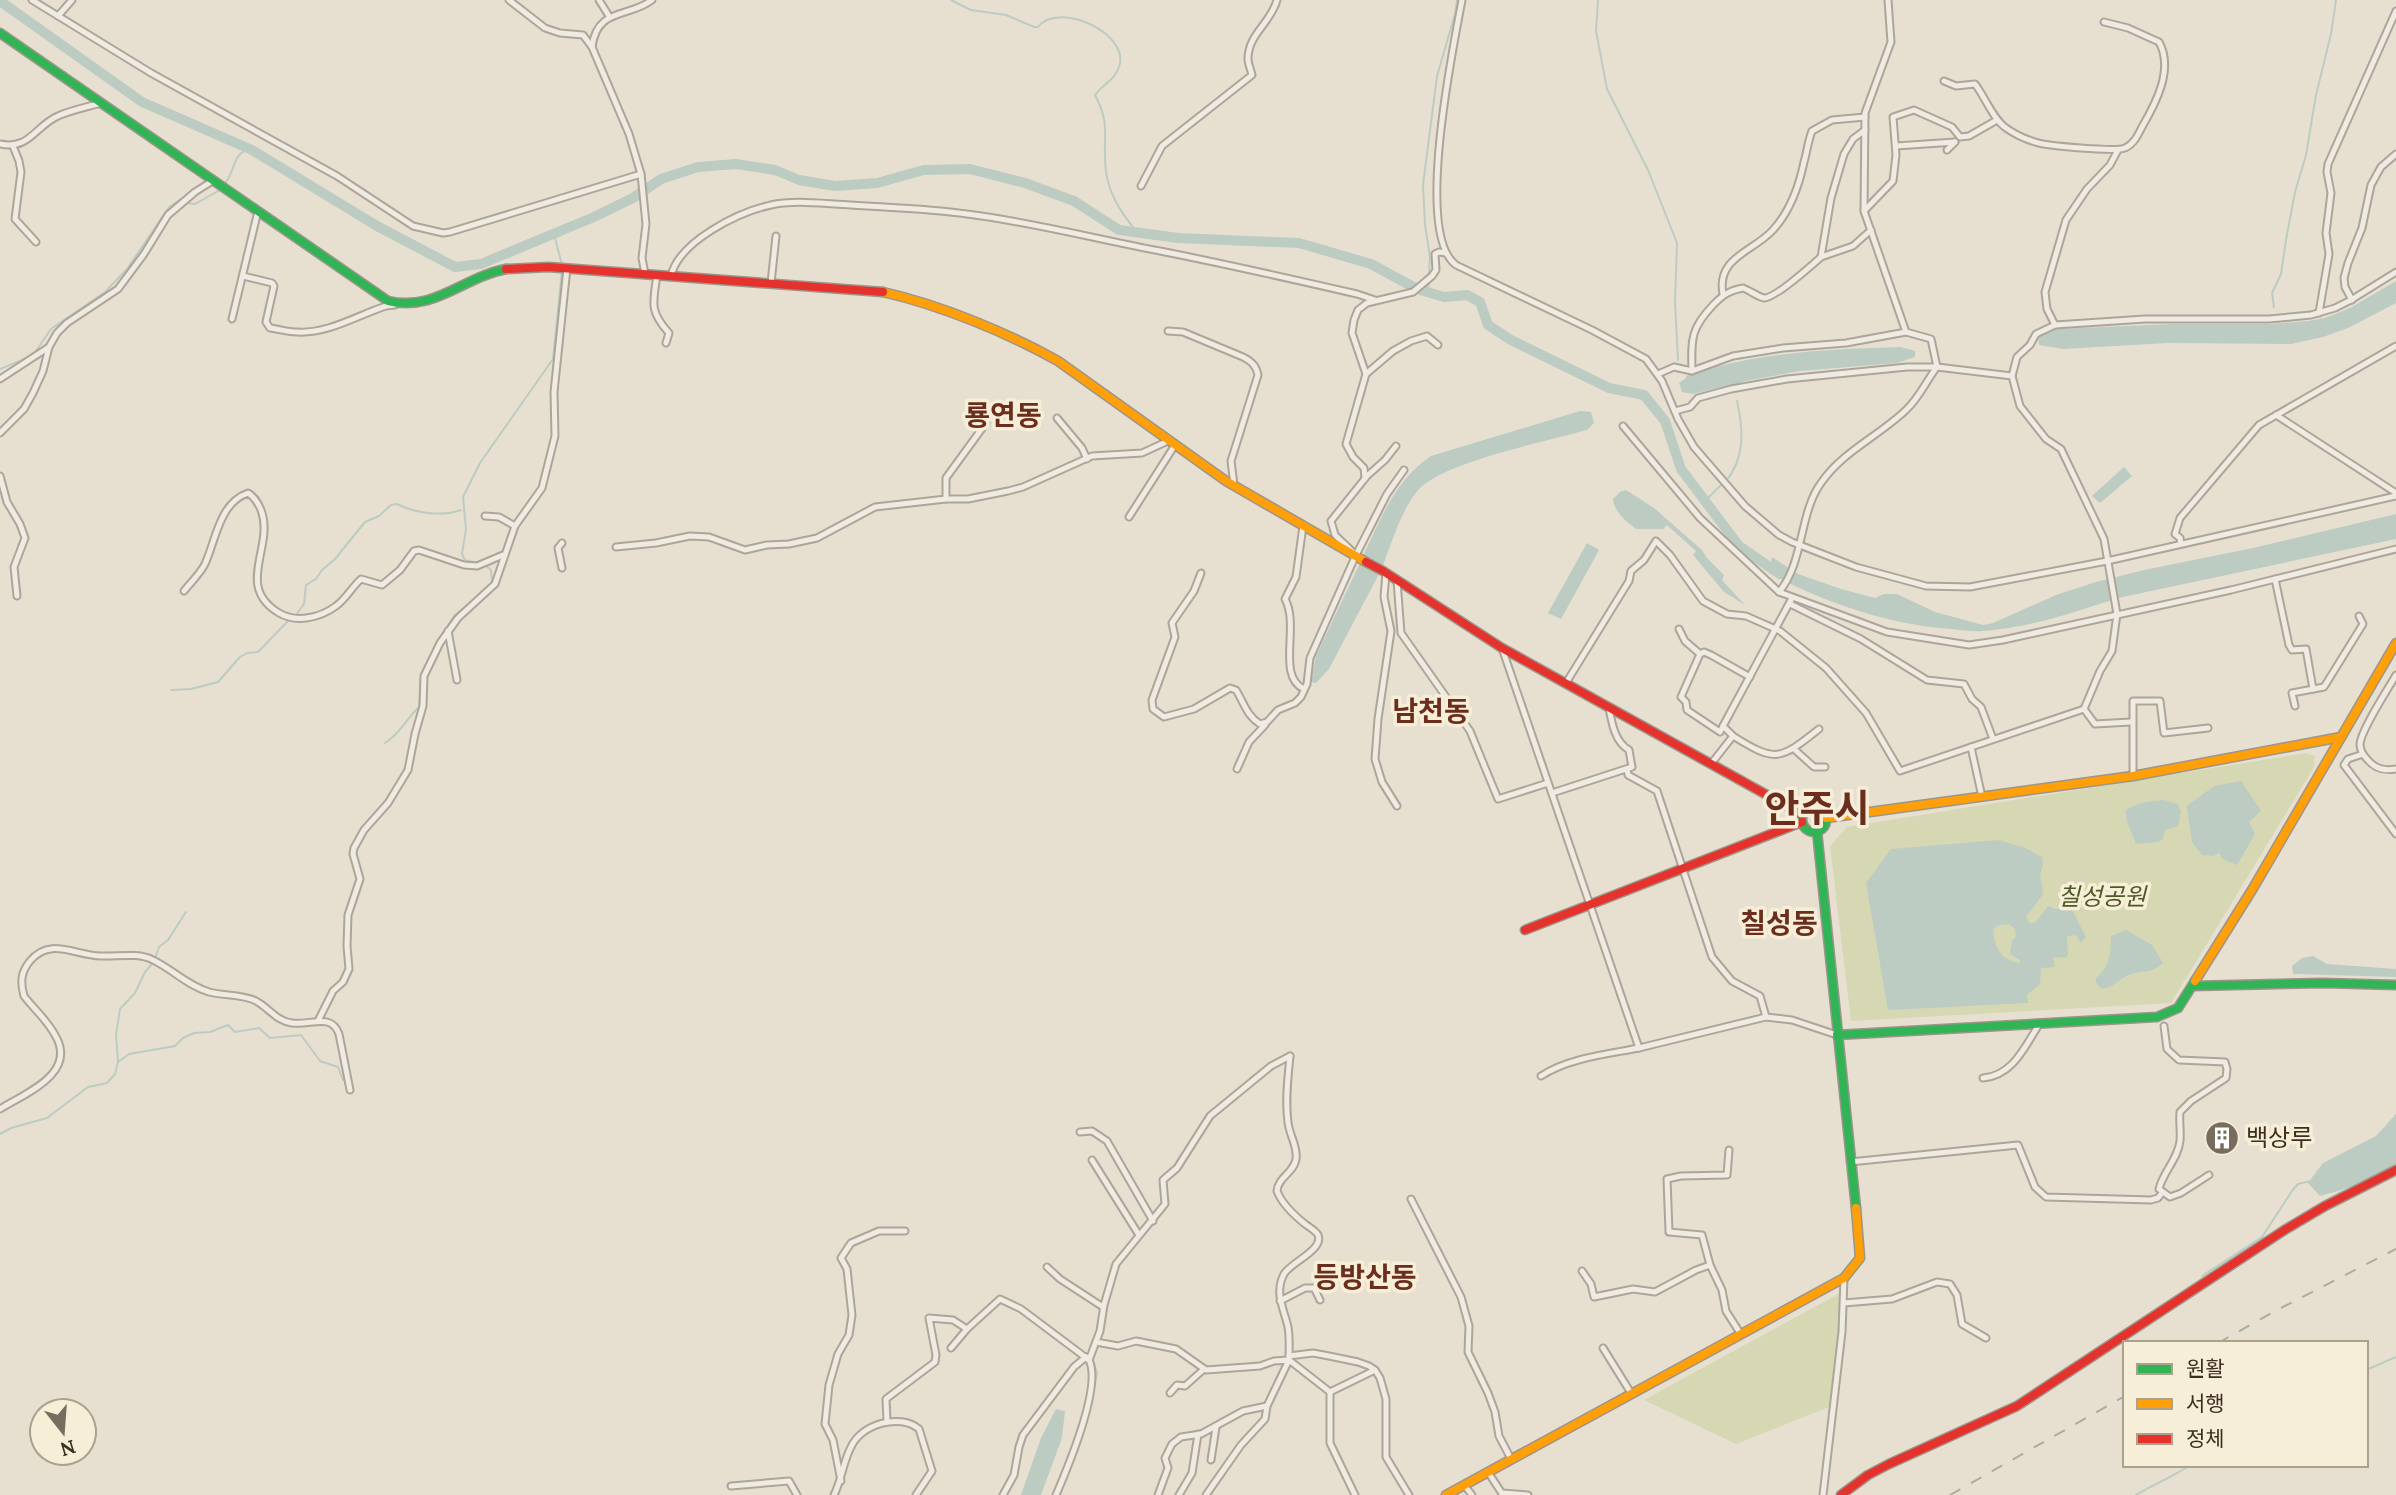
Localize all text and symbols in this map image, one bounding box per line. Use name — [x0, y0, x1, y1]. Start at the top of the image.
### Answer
district label: 룡연동 — [964, 397, 1042, 433]
district label: 남천동 — [1392, 693, 1470, 729]
district label: 안주시 — [1765, 784, 1869, 832]
park label: 칠성공원 — [2058, 881, 2148, 912]
district label: 칠성동 — [1740, 905, 1818, 941]
building icon: 백상루 — [2203, 1119, 2241, 1157]
place label: 백상루 — [2246, 1122, 2312, 1153]
district label: 등방산동 — [1313, 1259, 1417, 1295]
legend — [2123, 1341, 2368, 1467]
text: 원활 — [2186, 1355, 2225, 1382]
text: 서행 — [2186, 1390, 2225, 1417]
north arrow — [28, 1397, 98, 1467]
text: 정체 — [2186, 1425, 2225, 1452]
text: N — [57, 1435, 79, 1462]

